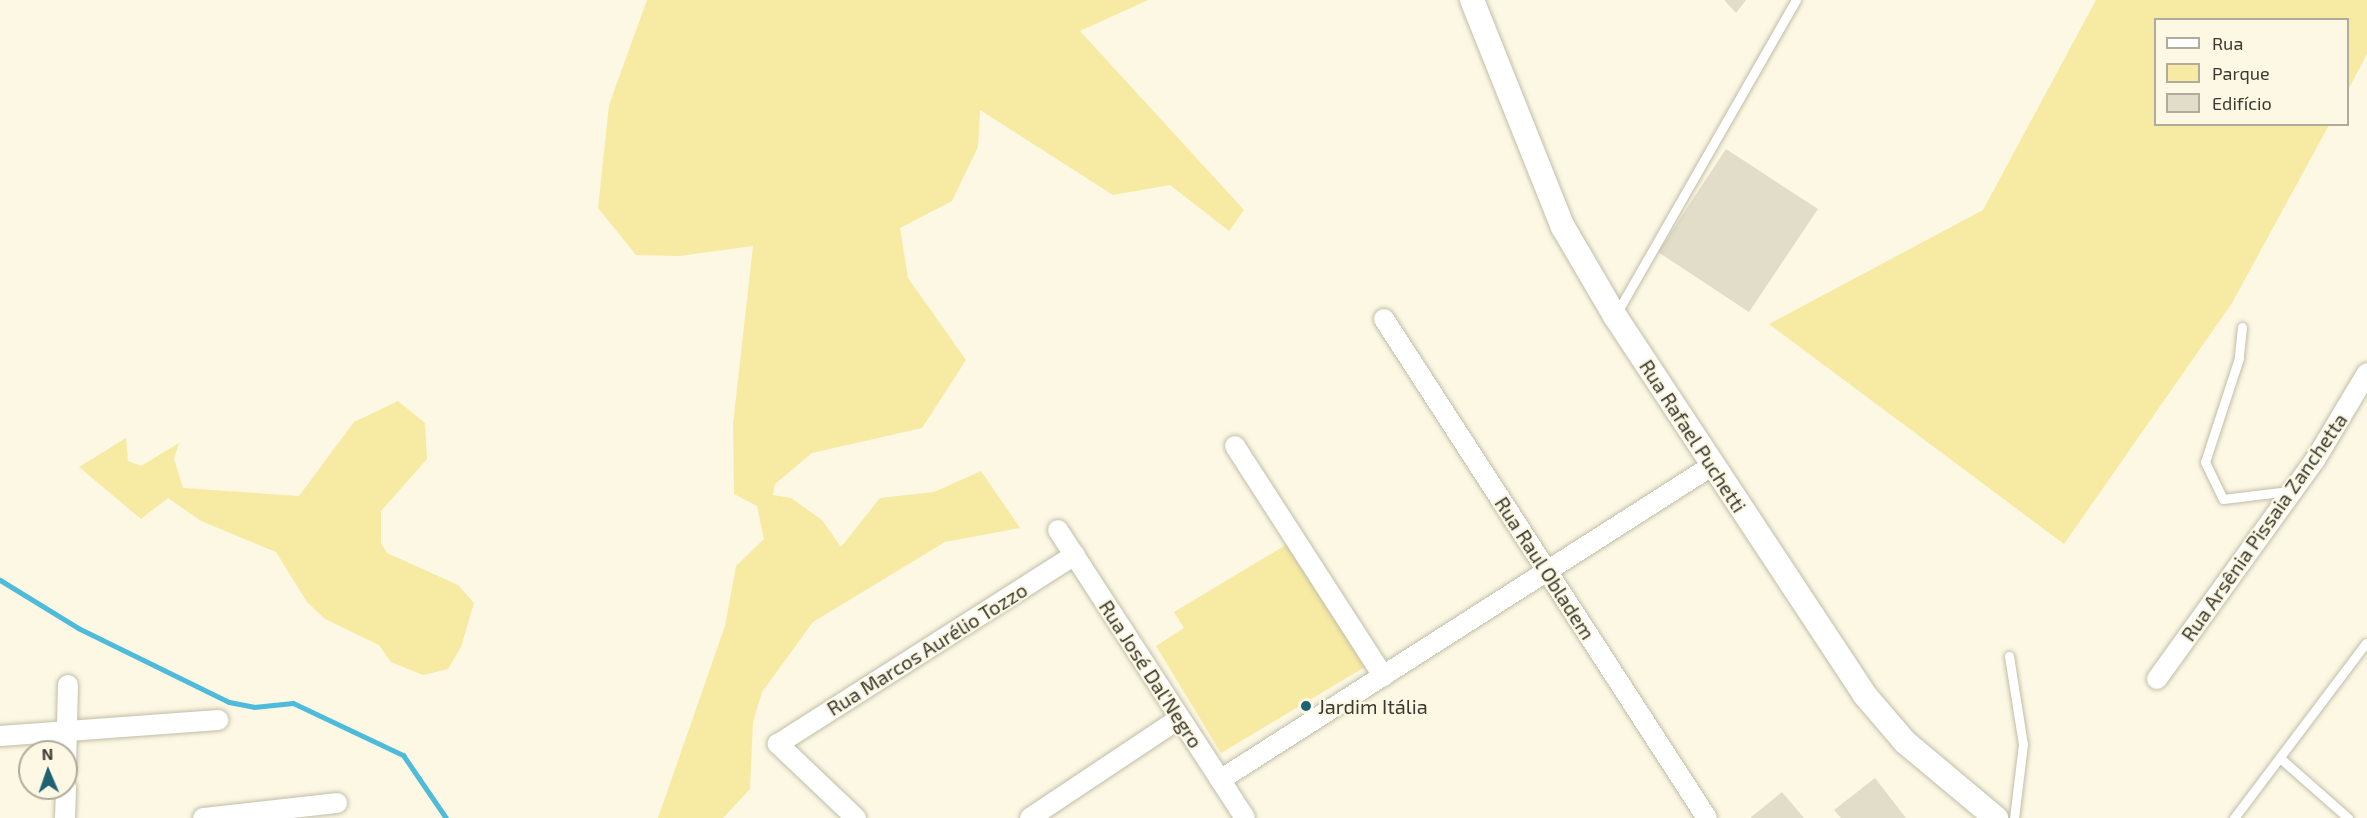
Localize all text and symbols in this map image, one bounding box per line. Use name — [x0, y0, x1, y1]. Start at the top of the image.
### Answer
legend — [2154, 18, 2349, 126]
text: Rua — [2212, 32, 2243, 54]
text: Parque — [2212, 62, 2270, 84]
text: Edifício — [2212, 92, 2272, 114]
street label: Rua Rafael Puchetti — [1635, 355, 1751, 517]
street label: Rua Arsênia Pissaia Zanchetta — [2176, 408, 2352, 646]
street label: Rua Raul Obladem — [1490, 492, 1600, 644]
street label: Rua Marcos Aurélio Tozzo — [822, 577, 1032, 721]
street label: Rua José Dal'Negro — [1094, 595, 1208, 753]
place label: Jardim Itália — [1318, 694, 1428, 718]
marker: Jardim Itália — [1299, 699, 1313, 713]
north arrow — [18, 740, 78, 800]
text: N — [41, 744, 54, 763]

